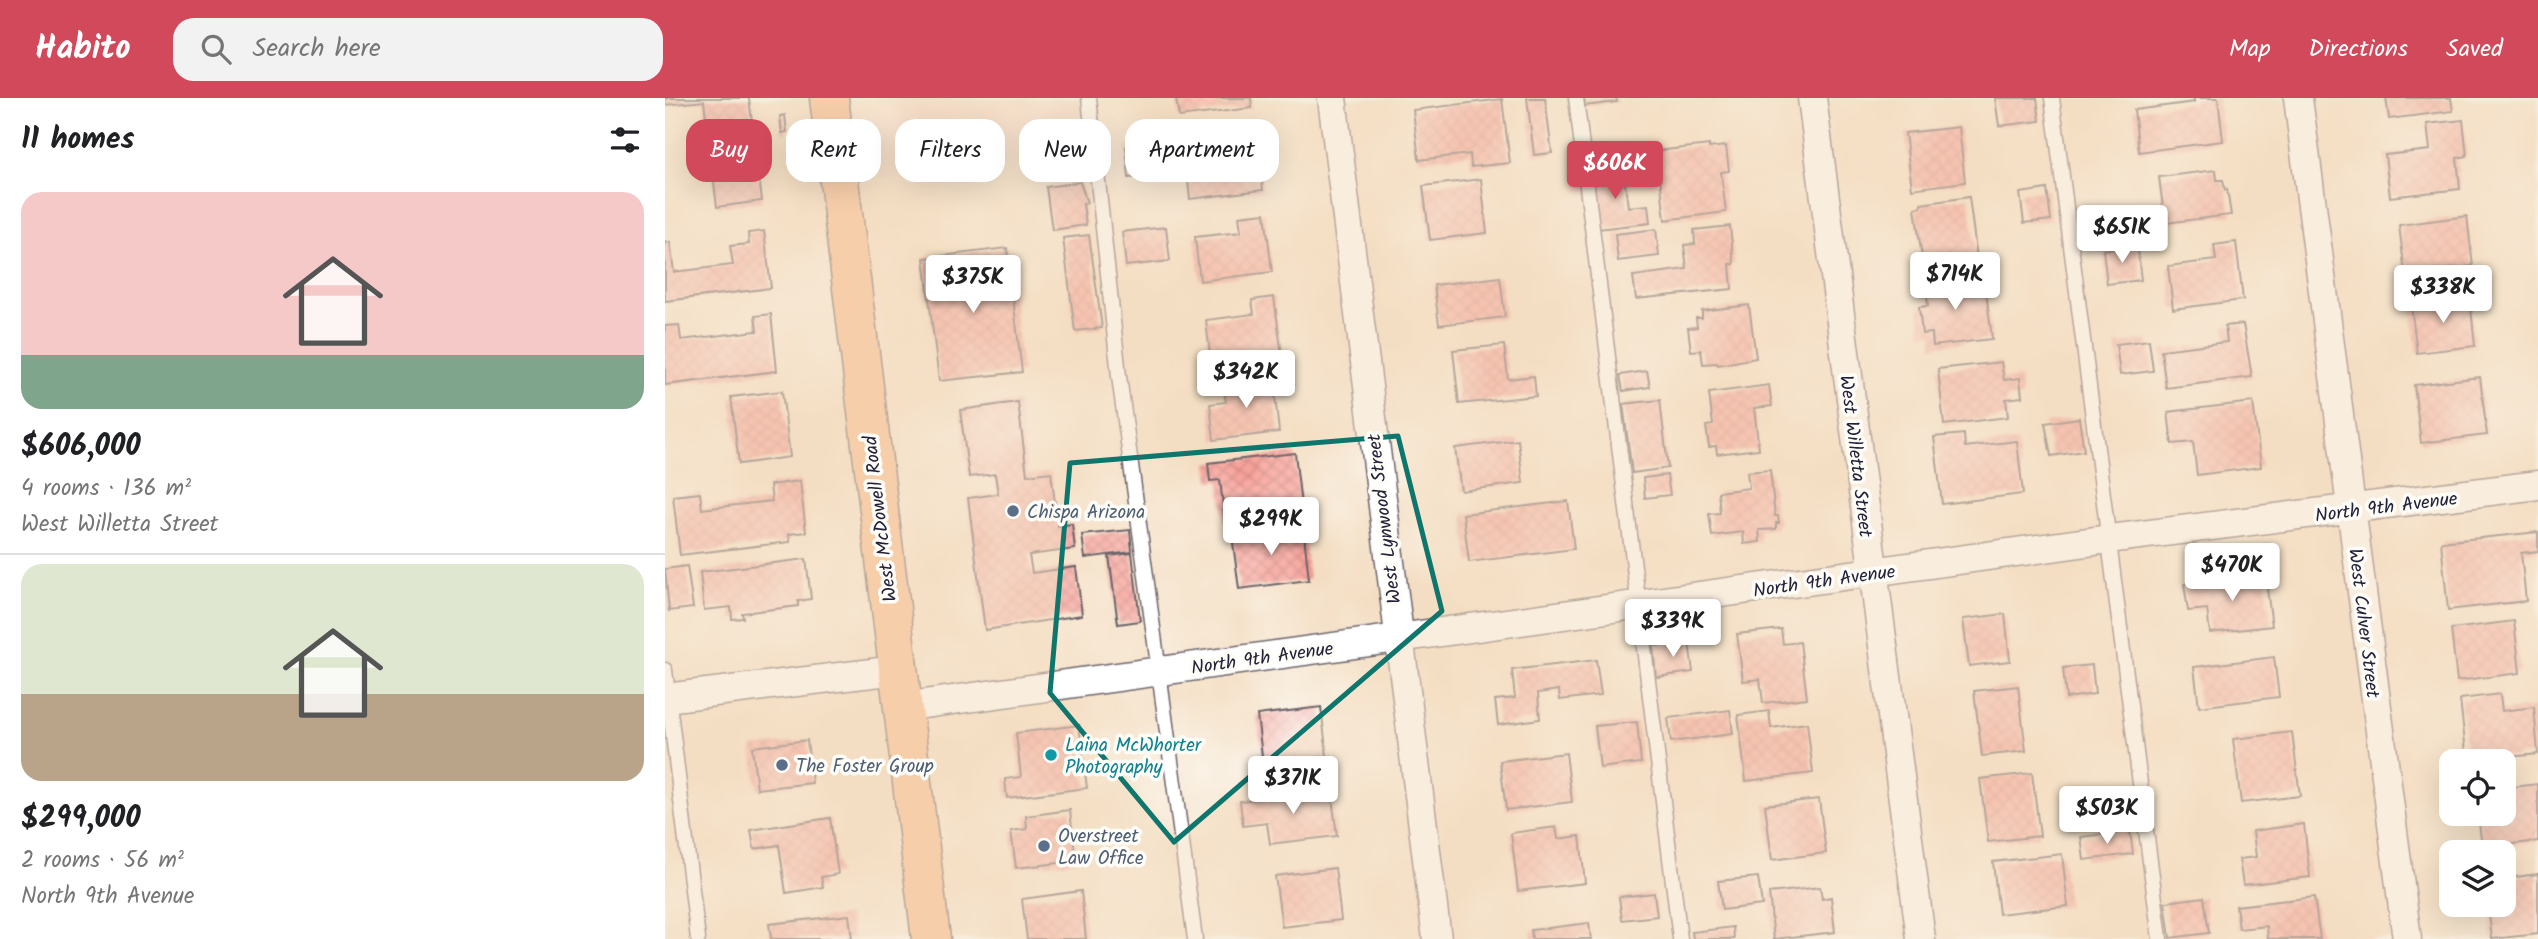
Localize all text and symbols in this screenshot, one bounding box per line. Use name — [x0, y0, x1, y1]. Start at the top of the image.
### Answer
search box — [173, 18, 663, 81]
text: Habito — [35, 23, 131, 76]
text: Search here — [253, 28, 381, 70]
icon: search — [197, 30, 235, 68]
text: Map — [2229, 30, 2271, 69]
text: Directions — [2309, 30, 2408, 69]
text: Saved — [2446, 30, 2503, 69]
text: 11 homes — [21, 116, 134, 164]
chip: Buy — [686, 119, 772, 182]
chip: Rent — [786, 119, 881, 182]
chip: Filters — [895, 119, 1005, 182]
chip: New — [1019, 119, 1111, 182]
chip: Apartment — [1125, 119, 1279, 182]
icon: filters — [606, 121, 644, 159]
pin: $606K — [1566, 141, 1664, 201]
text: $606K — [1583, 146, 1647, 182]
pin: $651K — [2073, 206, 2171, 265]
text: $651K — [2093, 210, 2151, 246]
icon: home — [270, 238, 396, 364]
pin: $714K — [1906, 252, 2004, 312]
pin: $375K — [924, 256, 1022, 315]
text: $714K — [1926, 257, 1984, 293]
text: $375K — [942, 260, 1004, 296]
pin: $338K — [2394, 266, 2492, 325]
text: $338K — [2410, 270, 2476, 306]
pin: $342K — [1197, 350, 1295, 410]
text: $342K — [1213, 355, 1279, 391]
street label: West Willetta Street — [1830, 373, 1880, 540]
text: $606,000 — [21, 423, 141, 471]
street label: West Lynwood Street — [1360, 431, 1410, 606]
street label: West McDowell Road — [856, 433, 906, 604]
text: 4 rooms · 136 m² — [21, 471, 191, 507]
street label: North 9th Avenue — [2313, 484, 2460, 532]
place label: Chispa Arizona — [1027, 498, 1145, 528]
pin: $299K — [1222, 498, 1320, 557]
text: $299K — [1239, 502, 1303, 538]
marker: Chispa Arizona — [1005, 503, 1021, 519]
text: West Willetta Street — [21, 507, 218, 543]
pin: $470K — [2183, 544, 2281, 603]
street label: West Culver Street — [2339, 547, 2387, 700]
text: $470K — [2201, 548, 2263, 584]
street label: North 9th Avenue — [1751, 557, 1898, 607]
pin: $339K — [1624, 600, 1722, 659]
text: $339K — [1641, 604, 1705, 640]
icon: home — [270, 610, 396, 736]
street label: North 9th Avenue — [1189, 634, 1336, 684]
place label: Laina McWhorter Photography — [1065, 731, 1203, 783]
marker: Laina McWhorter Photography — [1043, 747, 1059, 763]
map controls — [2439, 749, 2516, 917]
button: locate — [2439, 749, 2516, 826]
place label: The Foster Group — [796, 752, 934, 782]
pin: $371K — [1244, 756, 1342, 816]
marker: The Foster Group — [774, 757, 790, 773]
text: $371K — [1264, 761, 1322, 797]
pin: $503K — [2058, 786, 2156, 846]
text: $503K — [2075, 791, 2139, 827]
text: $299,000 — [21, 795, 141, 843]
place label: Overstreet Law Office — [1058, 822, 1144, 874]
marker: Overstreet Law Office — [1036, 838, 1052, 854]
button: layers — [2439, 840, 2516, 917]
text: 2 rooms · 56 m² — [21, 843, 184, 879]
text: North 9th Avenue — [21, 879, 194, 915]

